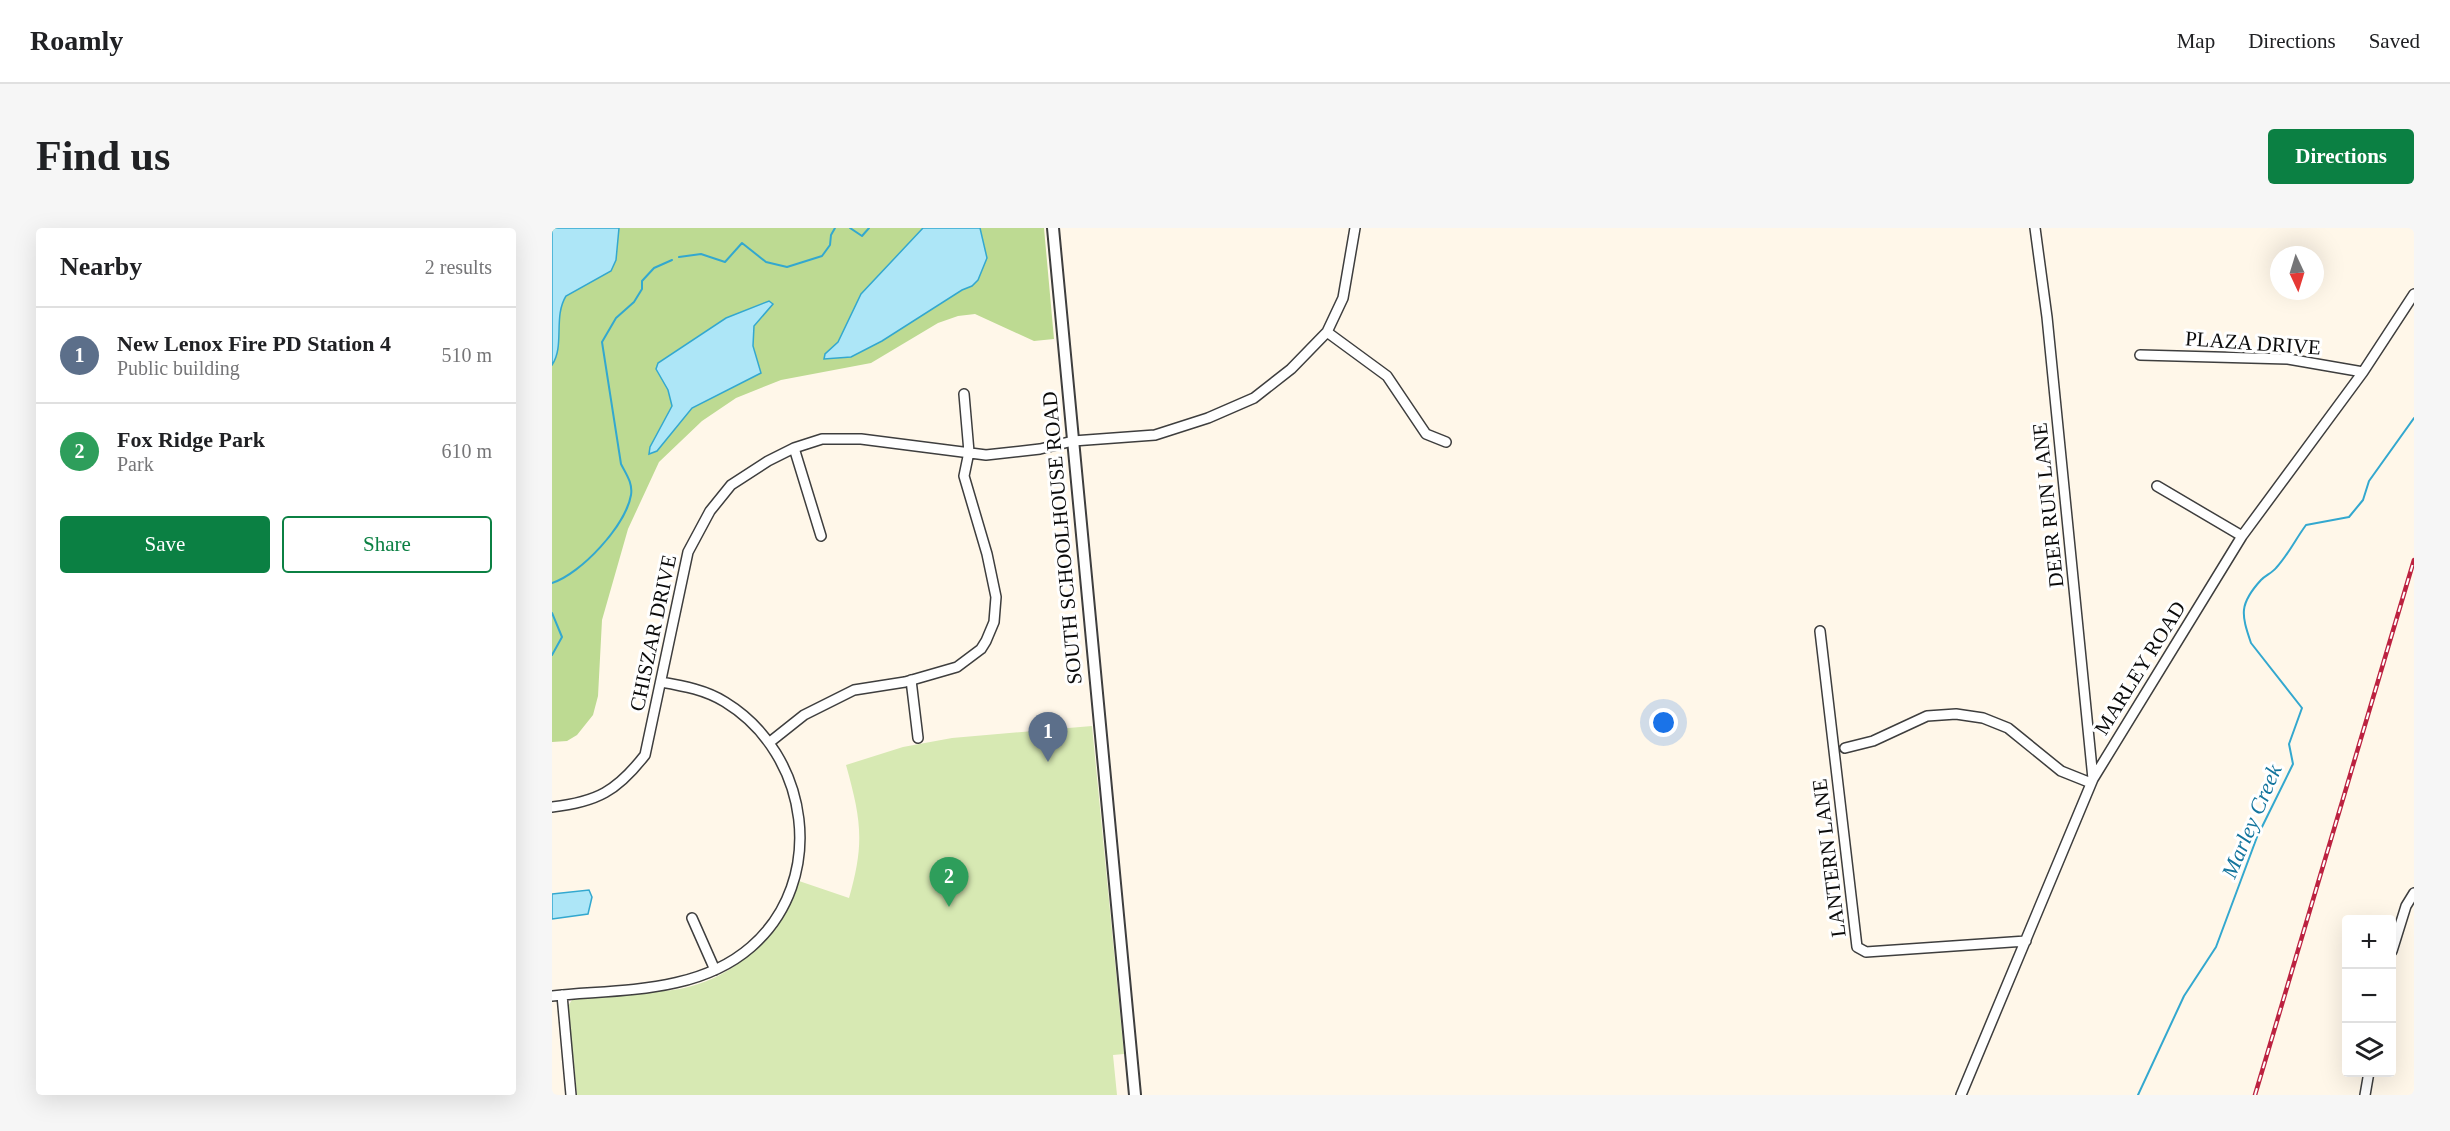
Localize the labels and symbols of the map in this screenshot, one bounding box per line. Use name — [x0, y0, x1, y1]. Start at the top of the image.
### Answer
north arrow — [2270, 246, 2324, 300]
street label: PLAZA DRIVE — [2184, 326, 2322, 360]
street label: SOUTH SCHOOLHOUSE ROAD — [1037, 390, 1087, 686]
street label: DEER RUN LANE — [2027, 421, 2069, 589]
street label: CHISZAR DRIVE — [625, 553, 681, 713]
street label: MARLEY ROAD — [2089, 597, 2191, 739]
your location — [1649, 708, 1678, 737]
pin: 1 — [1028, 712, 1068, 762]
water label: Marley Creek — [2216, 760, 2287, 883]
street label: LANTERN LANE — [1807, 778, 1851, 938]
pin: 2 — [930, 858, 968, 907]

